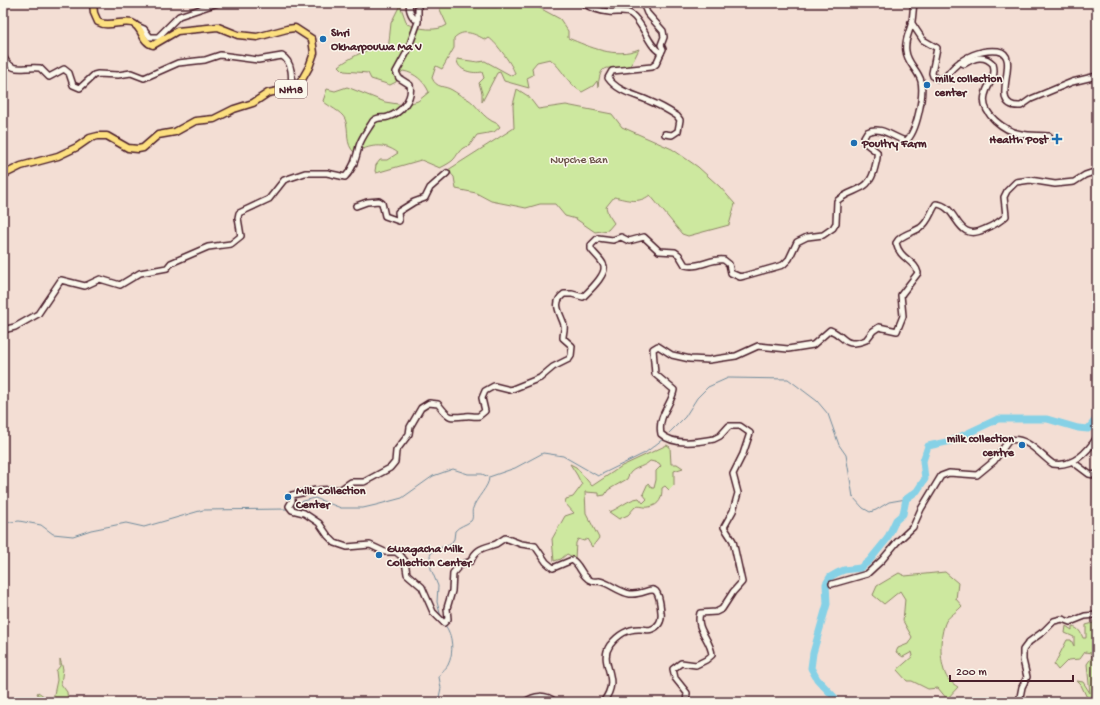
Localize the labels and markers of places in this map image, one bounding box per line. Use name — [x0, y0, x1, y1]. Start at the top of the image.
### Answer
place label: Shri Okharpouwa Ma V — [331, 27, 422, 55]
marker: Shri Okharpouwa Ma V — [318, 34, 328, 44]
place label: milk collection center — [935, 73, 1003, 101]
marker: milk collection center — [922, 80, 932, 90]
marker: Health Post — [1051, 133, 1063, 145]
place label: Health Post — [989, 134, 1049, 148]
marker: Poultry Farm — [849, 138, 859, 148]
place label: Poultry Farm — [861, 138, 927, 152]
place label: milk collection centre — [947, 433, 1015, 461]
marker: milk collection centre — [1017, 440, 1027, 450]
place label: Milk Collection Center — [295, 485, 366, 513]
marker: Milk Collection Center — [283, 492, 293, 502]
place label: Gwagacha Milk Collection Center — [386, 543, 473, 571]
marker: Gwagacha Milk Collection Center — [374, 550, 384, 560]

